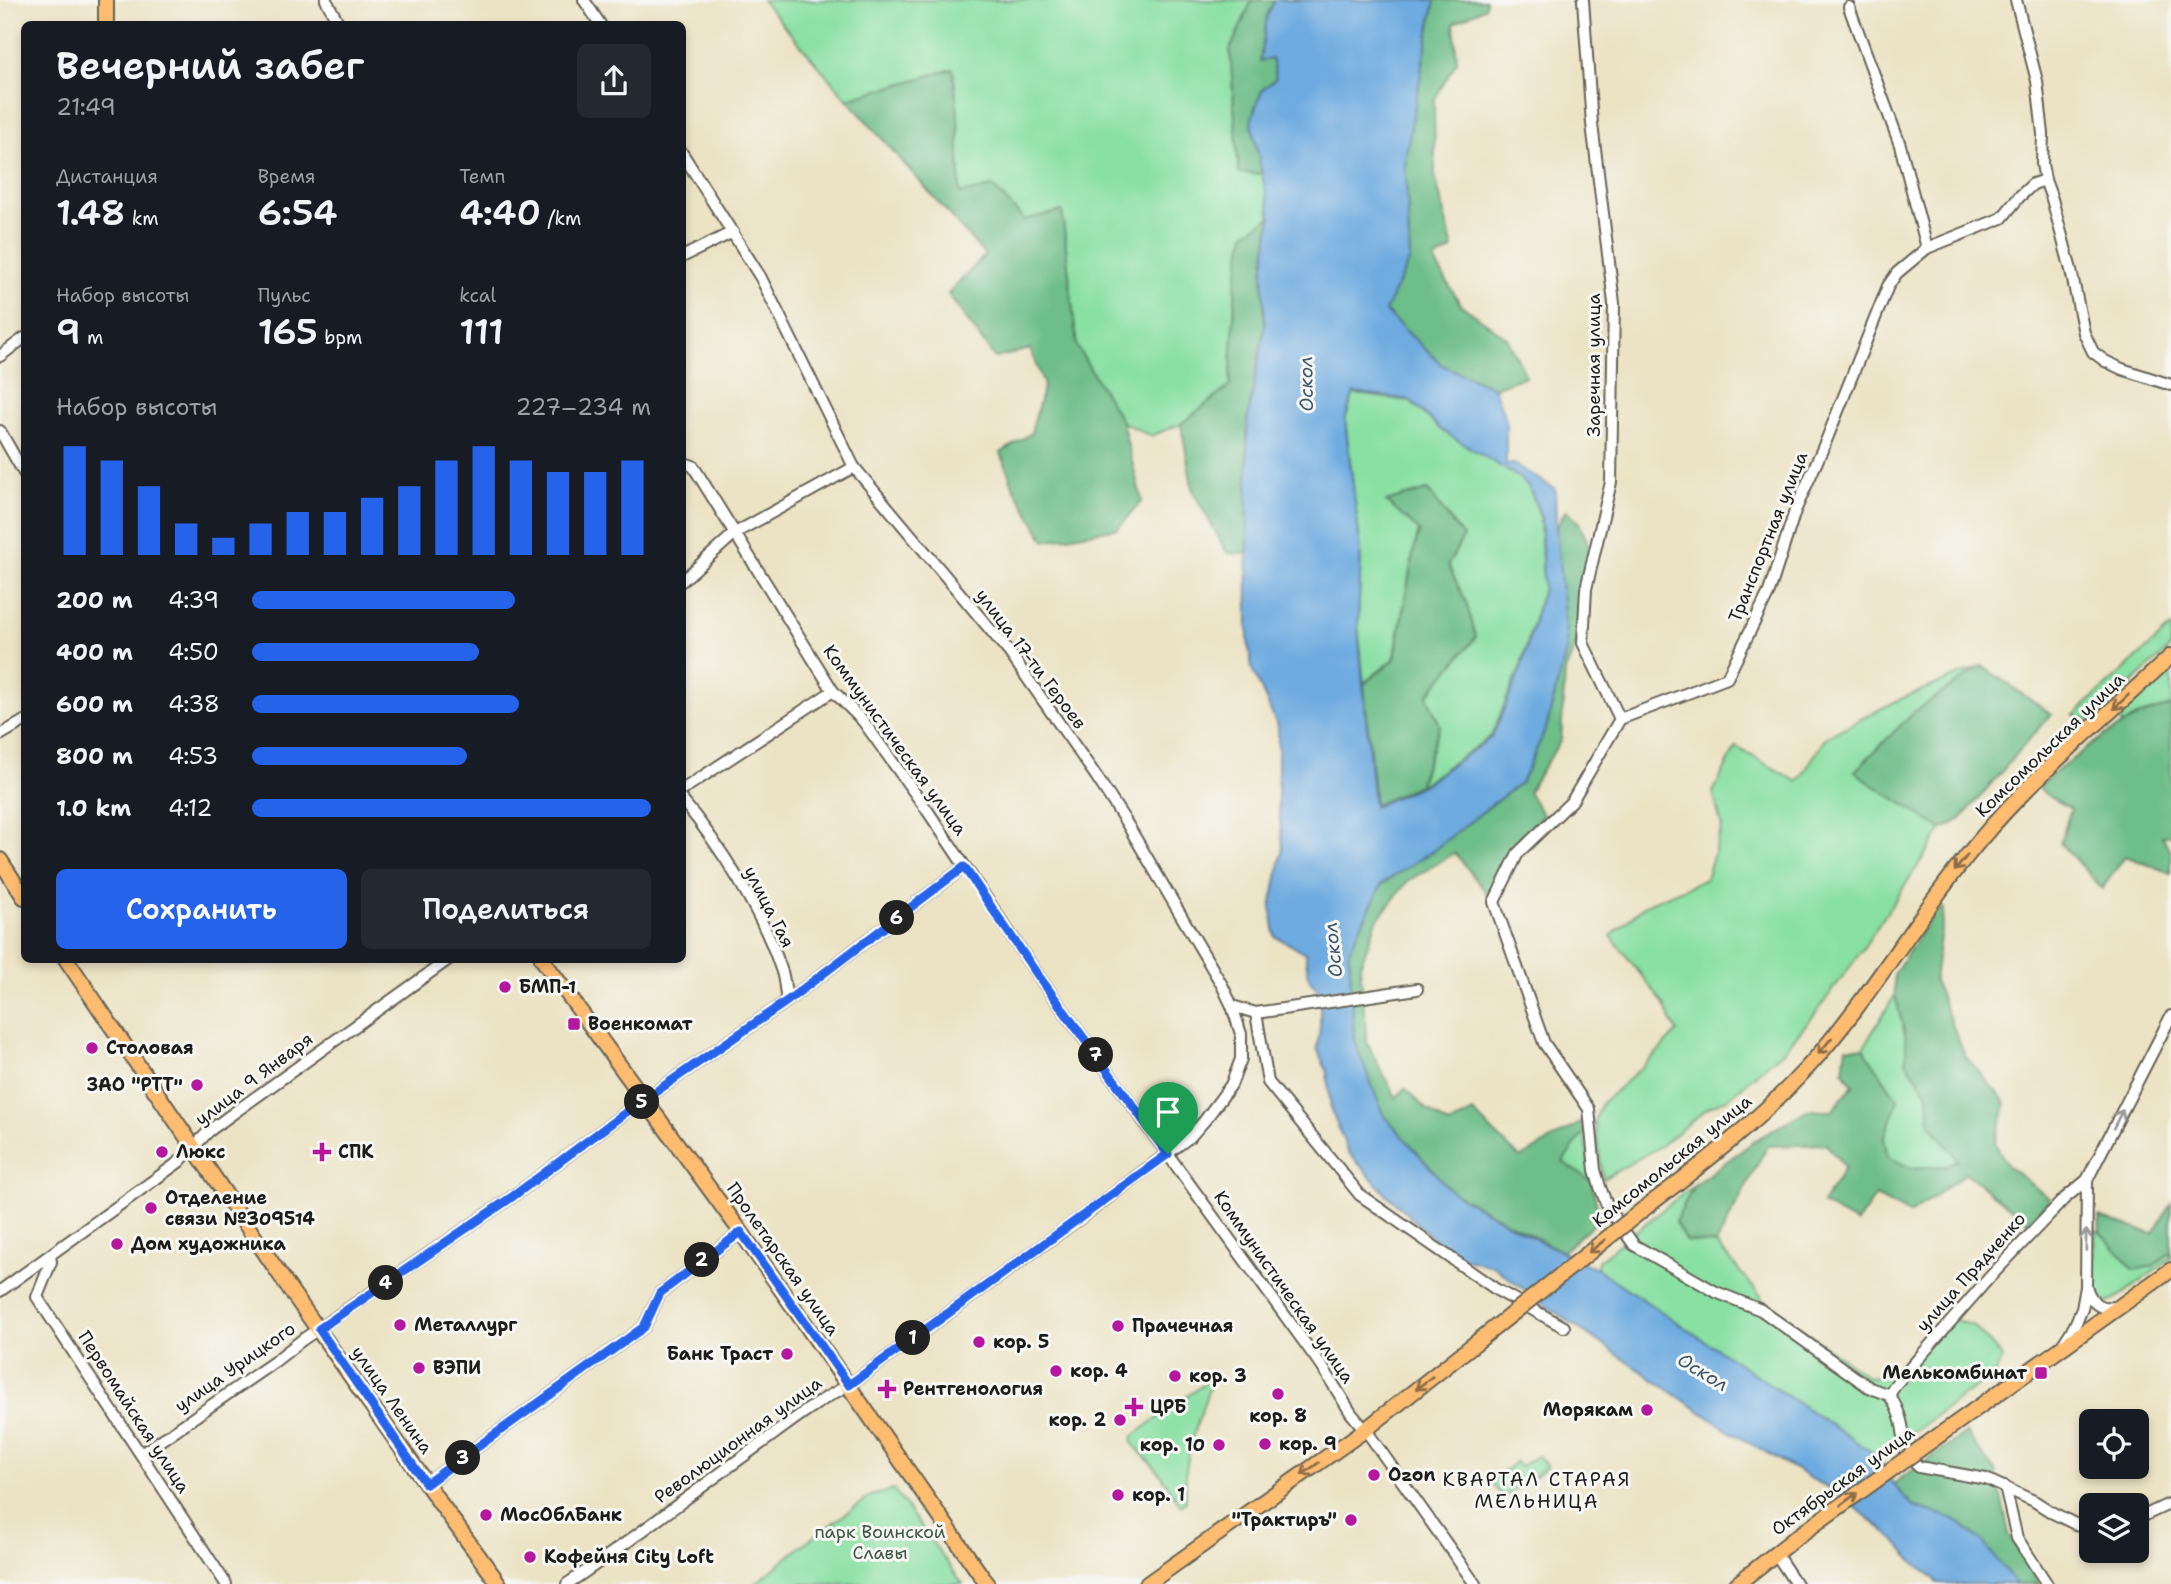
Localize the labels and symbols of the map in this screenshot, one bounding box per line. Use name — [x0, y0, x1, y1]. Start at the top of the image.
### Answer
street label: Заречная улица — [1582, 293, 1606, 437]
water label: Оскол — [1293, 356, 1319, 412]
street label: Транспортная улица — [1723, 448, 1813, 626]
street label: улица 17-ти Героев — [970, 584, 1092, 734]
street label: Коммунистическая улица — [818, 640, 972, 840]
street label: Комсомольская улица — [1970, 667, 2130, 823]
one-way arrow — [2112, 694, 2130, 710]
one-way arrow — [1953, 854, 1969, 872]
street label: улица Гая — [738, 862, 800, 952]
pin: 6 — [880, 900, 914, 936]
water label: Оскол — [1318, 921, 1348, 979]
place label: БМП-1 — [519, 975, 576, 999]
marker: БМП-1 — [497, 979, 513, 995]
place label: Военкомат — [588, 1012, 693, 1036]
marker: Военкомат — [566, 1016, 582, 1032]
street label: улица 9 Января — [190, 1027, 318, 1131]
place label: Столовая — [106, 1036, 194, 1060]
one-way arrow — [1818, 1036, 1833, 1054]
pin: 7 — [1078, 1038, 1114, 1072]
marker: Столовая — [84, 1040, 100, 1056]
place label: ЗАО "РТТ" — [87, 1073, 183, 1097]
marker: ЗАО "РТТ" — [189, 1077, 205, 1093]
pin — [1138, 1082, 1198, 1154]
pin: 5 — [624, 1084, 660, 1120]
street label: Комсомольская улица — [1587, 1089, 1757, 1233]
one-way arrow — [2111, 1110, 2125, 1130]
place label: Люкс — [176, 1140, 225, 1164]
place label: СПК — [338, 1140, 374, 1164]
marker: СПК — [312, 1142, 332, 1162]
marker: Люкс — [154, 1144, 170, 1160]
street label: Пролетарская улица — [721, 1178, 845, 1340]
place label: Отделение связи №309514 — [165, 1186, 315, 1231]
street label: Коммунистическая улица — [1208, 1186, 1360, 1388]
marker: Отделение связи №309514 — [143, 1200, 159, 1216]
street label: улица Прядченко — [1911, 1207, 2031, 1337]
one-way arrow — [2080, 1229, 2093, 1252]
place label: Дом художника — [131, 1232, 286, 1256]
marker: Дом художника — [109, 1236, 125, 1252]
one-way arrow — [1588, 1239, 1607, 1254]
pin: 2 — [684, 1242, 720, 1278]
pin: 4 — [368, 1266, 404, 1300]
place label: Металлург — [414, 1313, 518, 1337]
place label: Прачечная — [1132, 1314, 1233, 1338]
street label: улица Урицкого — [170, 1316, 300, 1418]
marker: Металлург — [392, 1317, 408, 1333]
marker: Прачечная — [1110, 1318, 1126, 1334]
pin: 1 — [895, 1320, 930, 1356]
street label: Первомайская улица — [72, 1326, 196, 1498]
place label: кор. 5 — [993, 1330, 1049, 1354]
marker: кор. 5 — [971, 1334, 987, 1350]
street label: улица Ленина — [346, 1341, 438, 1459]
place label: Банк Траст — [667, 1342, 773, 1366]
marker: Банк Траст — [779, 1346, 795, 1362]
water label: Оскол — [1673, 1347, 1733, 1397]
place label: ВЭПИ — [433, 1356, 481, 1380]
place label: кор. 4 — [1070, 1359, 1128, 1383]
marker: ВЭПИ — [411, 1360, 427, 1376]
place label: Мелькомбинат — [1882, 1361, 2027, 1385]
marker: кор. 4 — [1048, 1363, 1064, 1379]
place label: кор. 3 — [1189, 1364, 1247, 1388]
marker: Мелькомбинат — [2033, 1365, 2049, 1381]
marker: кор. 3 — [1167, 1368, 1183, 1384]
street label: Революционная улица — [649, 1371, 827, 1509]
one-way arrow — [1416, 1375, 1434, 1390]
place label: Рентгенология — [903, 1377, 1043, 1401]
marker: Рентгенология — [877, 1379, 897, 1399]
marker: кор. 8 — [1270, 1386, 1286, 1402]
place label: ЦРБ — [1150, 1395, 1186, 1419]
marker: ЦРБ — [1124, 1397, 1144, 1417]
place label: Морякам — [1543, 1398, 1633, 1422]
marker: Морякам — [1639, 1402, 1655, 1418]
place label: кор. 8 — [1249, 1404, 1307, 1428]
place label: кор. 2 — [1048, 1408, 1106, 1432]
marker: кор. 2 — [1112, 1412, 1128, 1428]
street label: Октябрьская улица — [1767, 1421, 1919, 1541]
place label: кор. 9 — [1279, 1432, 1337, 1456]
place label: кор. 10 — [1140, 1433, 1205, 1457]
marker: кор. 9 — [1257, 1436, 1273, 1452]
marker: кор. 10 — [1211, 1437, 1227, 1453]
pin: 3 — [446, 1440, 480, 1476]
one-way arrow — [1301, 1462, 1320, 1476]
place label: Ozon — [1388, 1463, 1435, 1487]
marker: Ozon — [1366, 1467, 1382, 1483]
district label: КВАРТАЛ СТАРАЯ МЕЛЬНИЦА — [1443, 1467, 1631, 1514]
place label: кор. 1 — [1132, 1483, 1185, 1507]
marker: кор. 1 — [1110, 1487, 1126, 1503]
one-way arrow — [1839, 1492, 1858, 1507]
place label: МосОблБанк — [500, 1503, 622, 1527]
marker: МосОблБанк — [478, 1507, 494, 1523]
place label: "Трактиръ" — [1231, 1508, 1337, 1532]
marker: "Трактиръ" — [1343, 1512, 1359, 1528]
park label: парк Воинской Славы — [814, 1520, 946, 1565]
place label: Кофейня City Loft — [544, 1545, 714, 1569]
marker: Кофейня City Loft — [522, 1549, 538, 1565]

